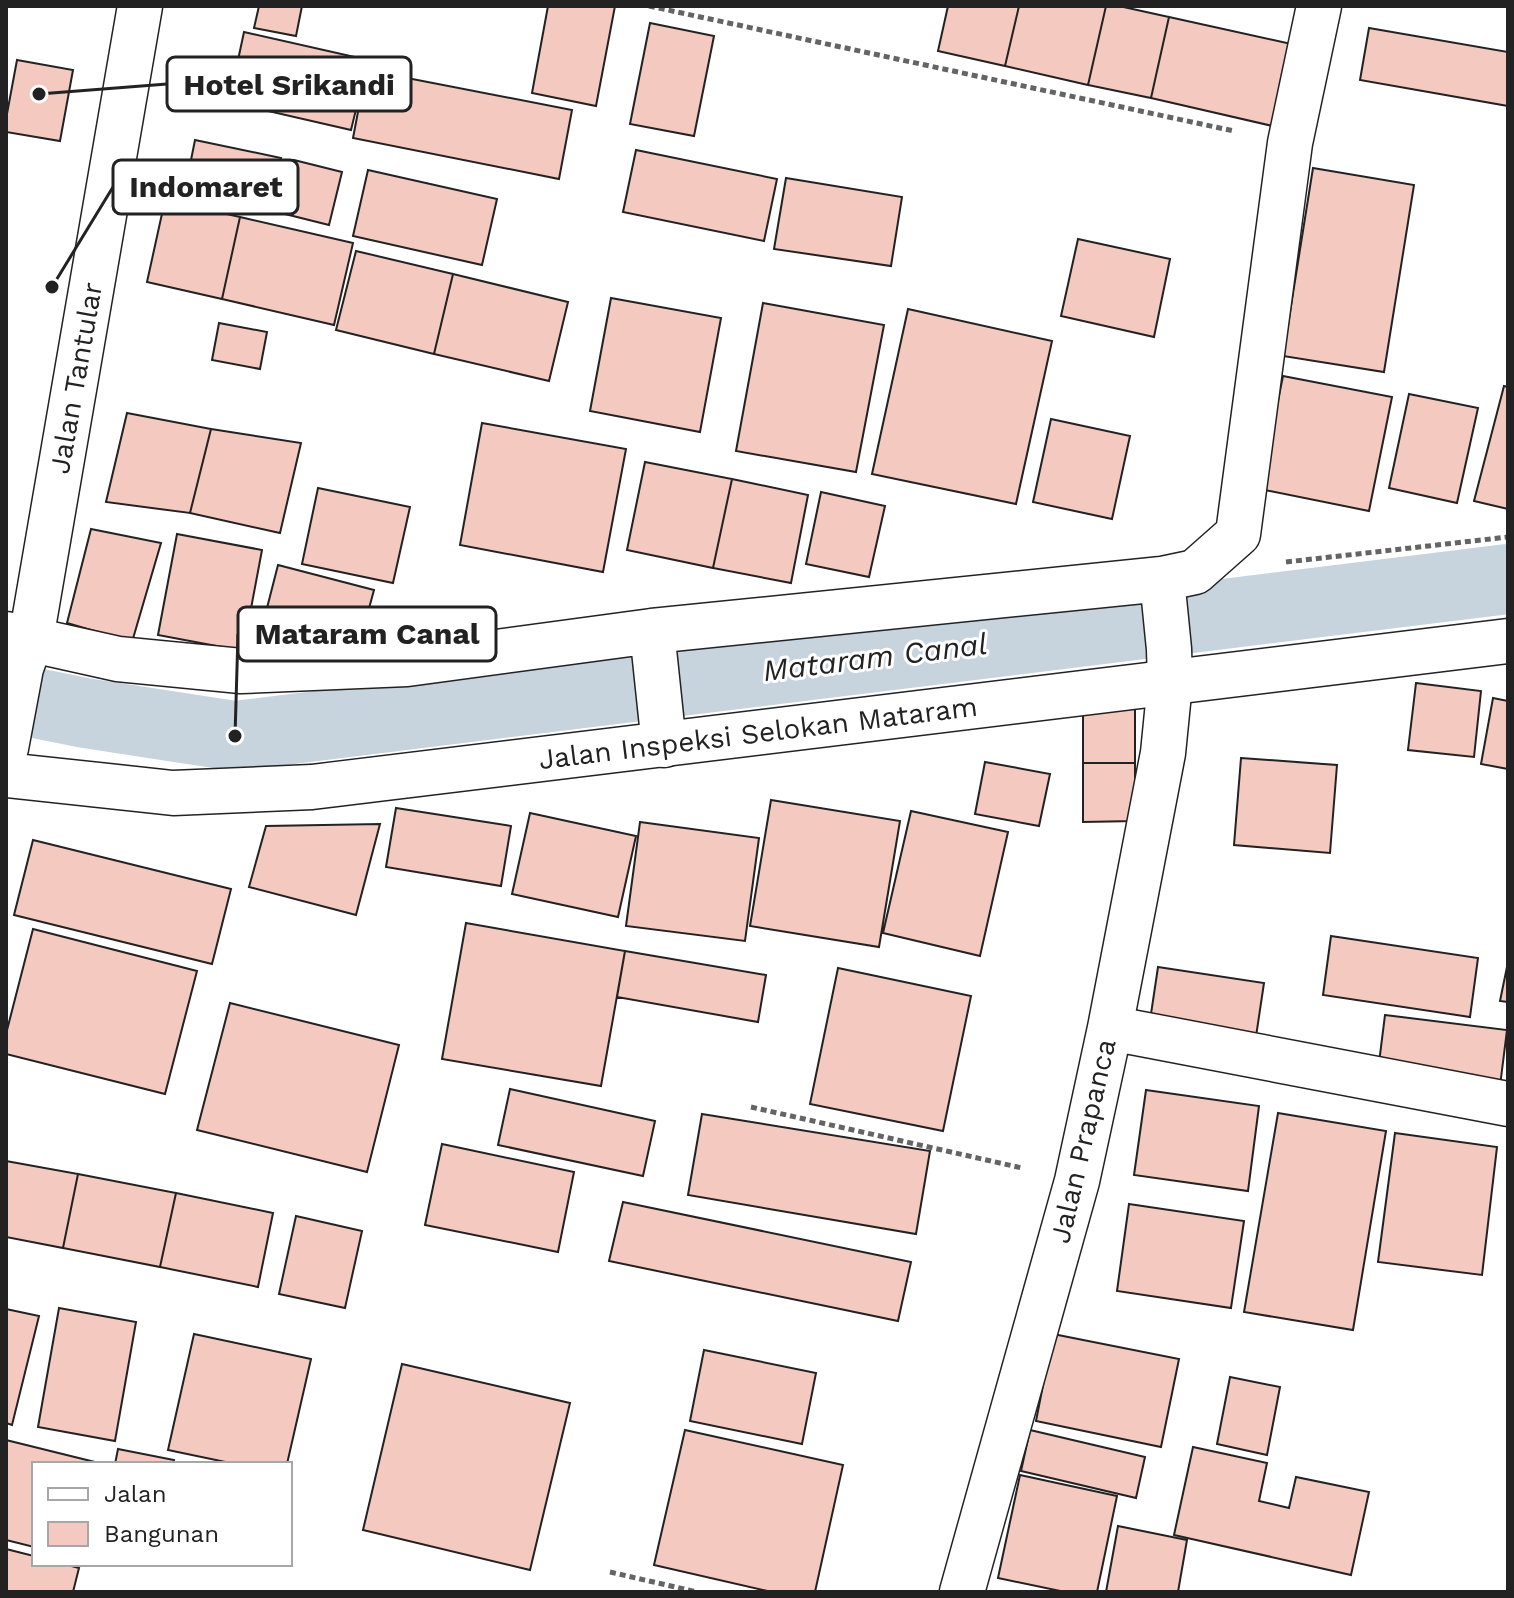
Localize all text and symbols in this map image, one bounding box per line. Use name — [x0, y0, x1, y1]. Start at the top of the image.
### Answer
callout: Hotel Srikandi — [167, 57, 411, 111]
text: Hotel Srikandi — [183, 67, 395, 102]
callout: Indomaret — [113, 160, 298, 214]
text: Indomaret — [129, 169, 283, 204]
street label: Jalan Tantular — [43, 280, 109, 476]
callout: Mataram Canal — [238, 607, 496, 661]
text: Mataram Canal — [254, 616, 480, 651]
water label: Mataram Canal — [761, 626, 989, 688]
street label: Jalan Inspeksi Selokan Mataram — [537, 690, 979, 776]
street label: Jalan Prapanca — [1043, 1035, 1123, 1246]
legend — [32, 1462, 292, 1566]
text: Jalan — [104, 1480, 167, 1508]
text: Bangunan — [104, 1520, 219, 1548]

